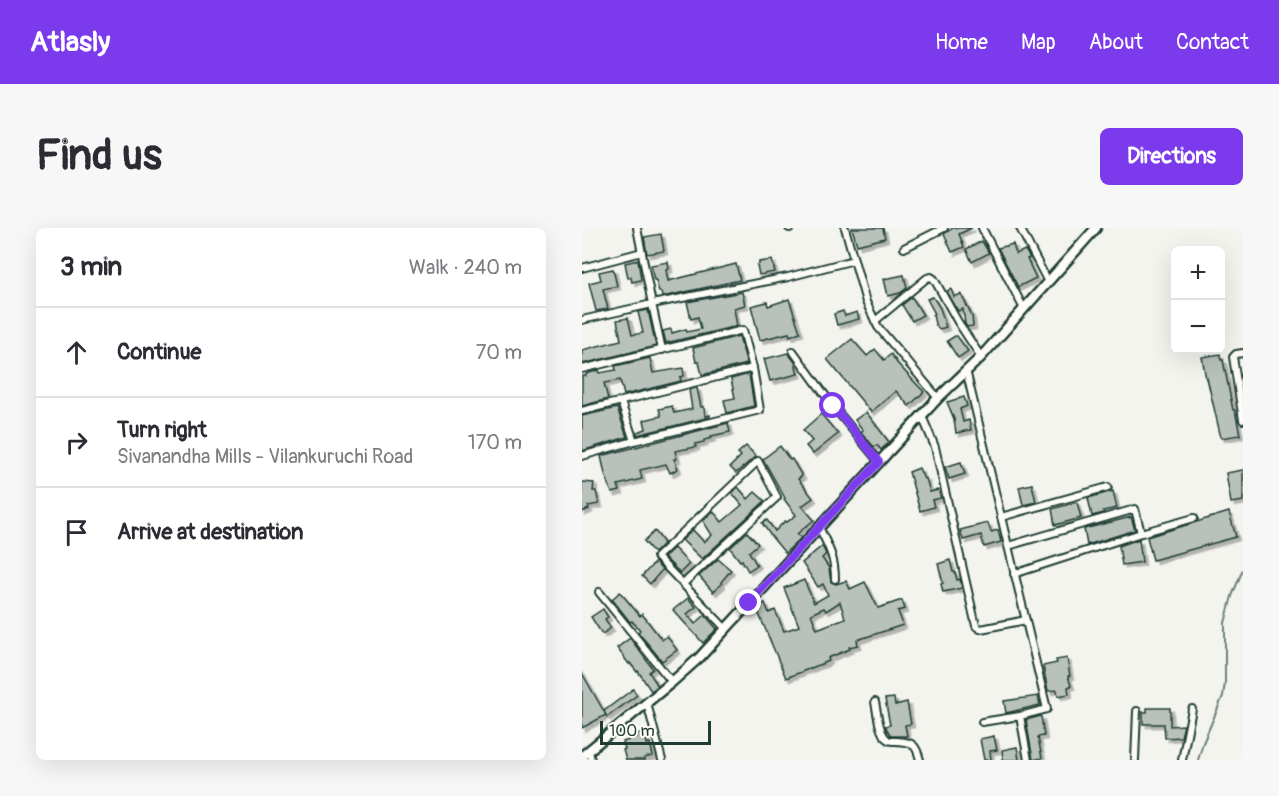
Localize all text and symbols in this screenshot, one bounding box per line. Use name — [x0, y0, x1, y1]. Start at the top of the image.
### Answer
text: Atlasly — [30, 25, 110, 60]
text: Home — [935, 29, 988, 56]
text: Map — [1021, 29, 1056, 56]
text: About — [1089, 29, 1143, 56]
text: Contact — [1176, 29, 1249, 56]
button: Directions — [1100, 128, 1243, 185]
text: Find us — [36, 130, 162, 182]
map controls — [1171, 246, 1225, 354]
button: + — [1171, 246, 1225, 300]
text: 3 min — [60, 251, 122, 283]
text: Walk · 240 m — [409, 255, 522, 280]
button: − — [1171, 300, 1225, 354]
icon: ahead — [60, 336, 93, 369]
text: Continue — [117, 338, 201, 366]
text: 70 m — [476, 340, 522, 365]
route start — [819, 392, 845, 418]
text: Turn right — [117, 416, 207, 444]
icon: right — [60, 426, 93, 459]
text: 170 m — [468, 430, 522, 455]
text: Sivanandha Mills - Vilankuruchi Road — [117, 444, 413, 469]
icon: arrive — [60, 516, 93, 549]
text: Arrive at destination — [117, 518, 303, 546]
route end — [735, 589, 761, 615]
scale bar — [600, 718, 711, 746]
text: 100 m — [609, 721, 655, 741]

